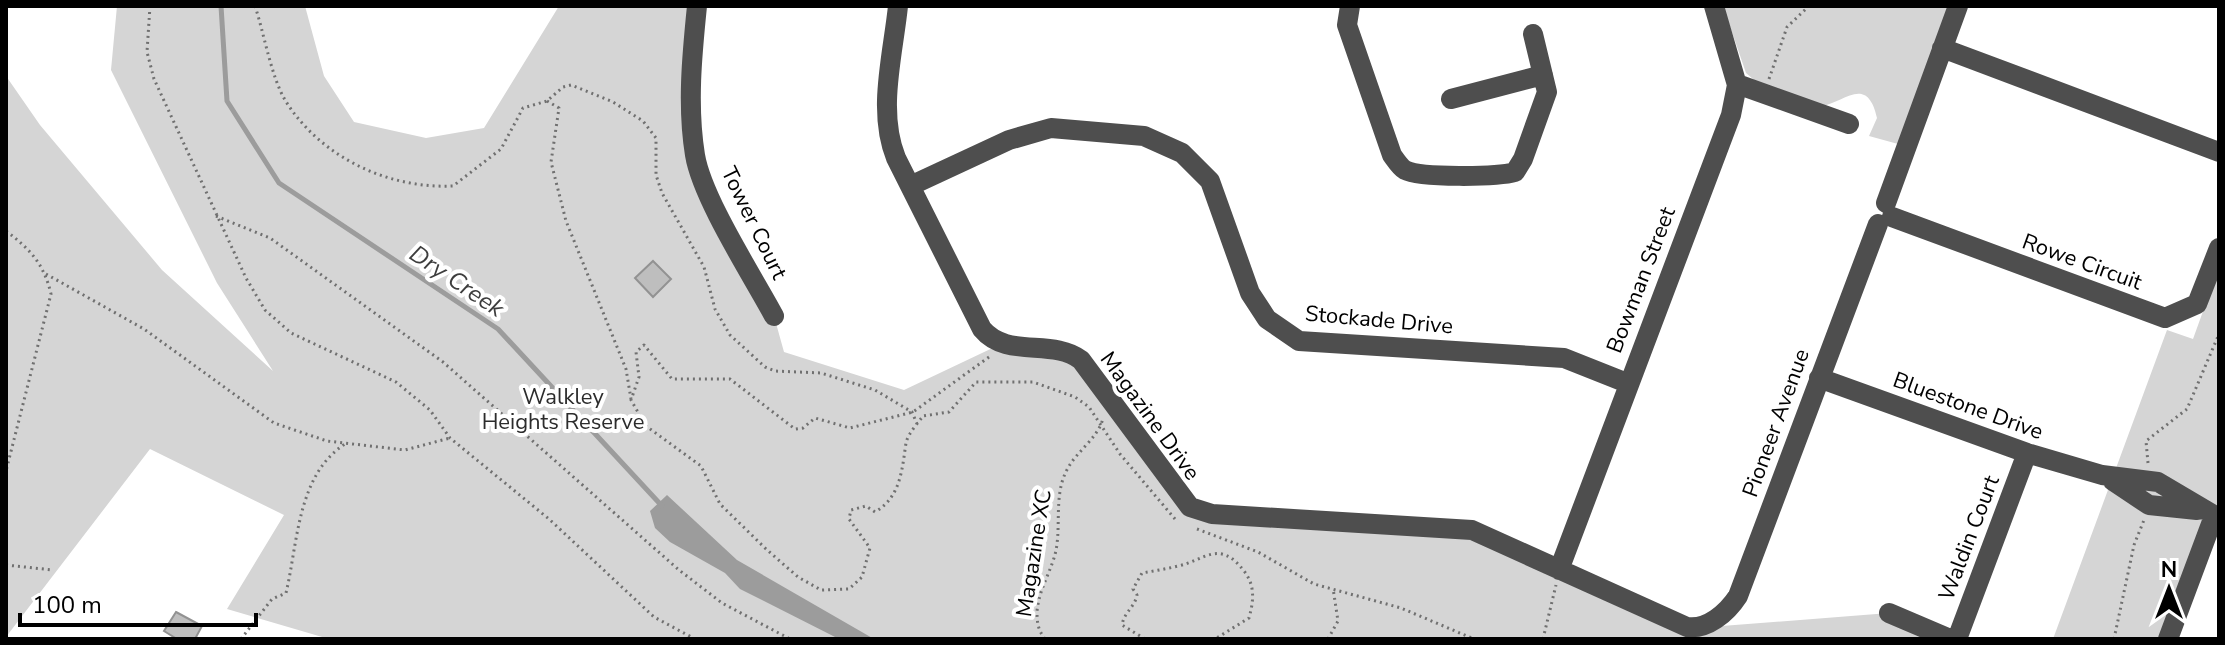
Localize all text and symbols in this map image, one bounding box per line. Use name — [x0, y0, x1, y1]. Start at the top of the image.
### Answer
street label: Tower Court — [714, 162, 794, 285]
street label: Bowman Street — [1599, 202, 1683, 357]
street label: Rowe Circuit — [2018, 226, 2146, 298]
water label: Dry Creek — [403, 238, 511, 325]
street label: Stockade Drive — [1304, 299, 1454, 341]
street label: Pioneer Avenue — [1735, 345, 1817, 501]
street label: Magazine Drive — [1093, 346, 1207, 486]
street label: Bluestone Drive — [1889, 365, 2047, 447]
park label: Walkley Heights Reserve — [482, 382, 644, 437]
street label: Waldin Court — [1931, 471, 2007, 605]
street label: Magazine XC — [1009, 487, 1059, 619]
north arrow — [2129, 549, 2209, 629]
text: N — [2161, 555, 2177, 585]
scale bar — [20, 577, 256, 627]
text: 100 m — [32, 589, 102, 621]

